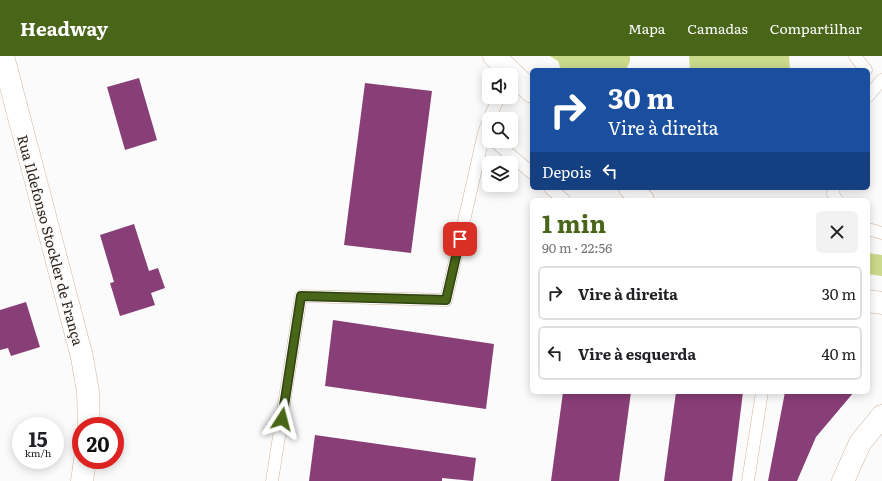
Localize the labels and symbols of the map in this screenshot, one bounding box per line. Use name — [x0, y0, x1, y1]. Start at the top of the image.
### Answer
street label: Rua Ildefonso Stockler de França — [13, 132, 89, 348]
pin — [443, 222, 477, 256]
position arrow — [261, 398, 303, 440]
speed limit sign: 20 — [72, 417, 124, 469]

